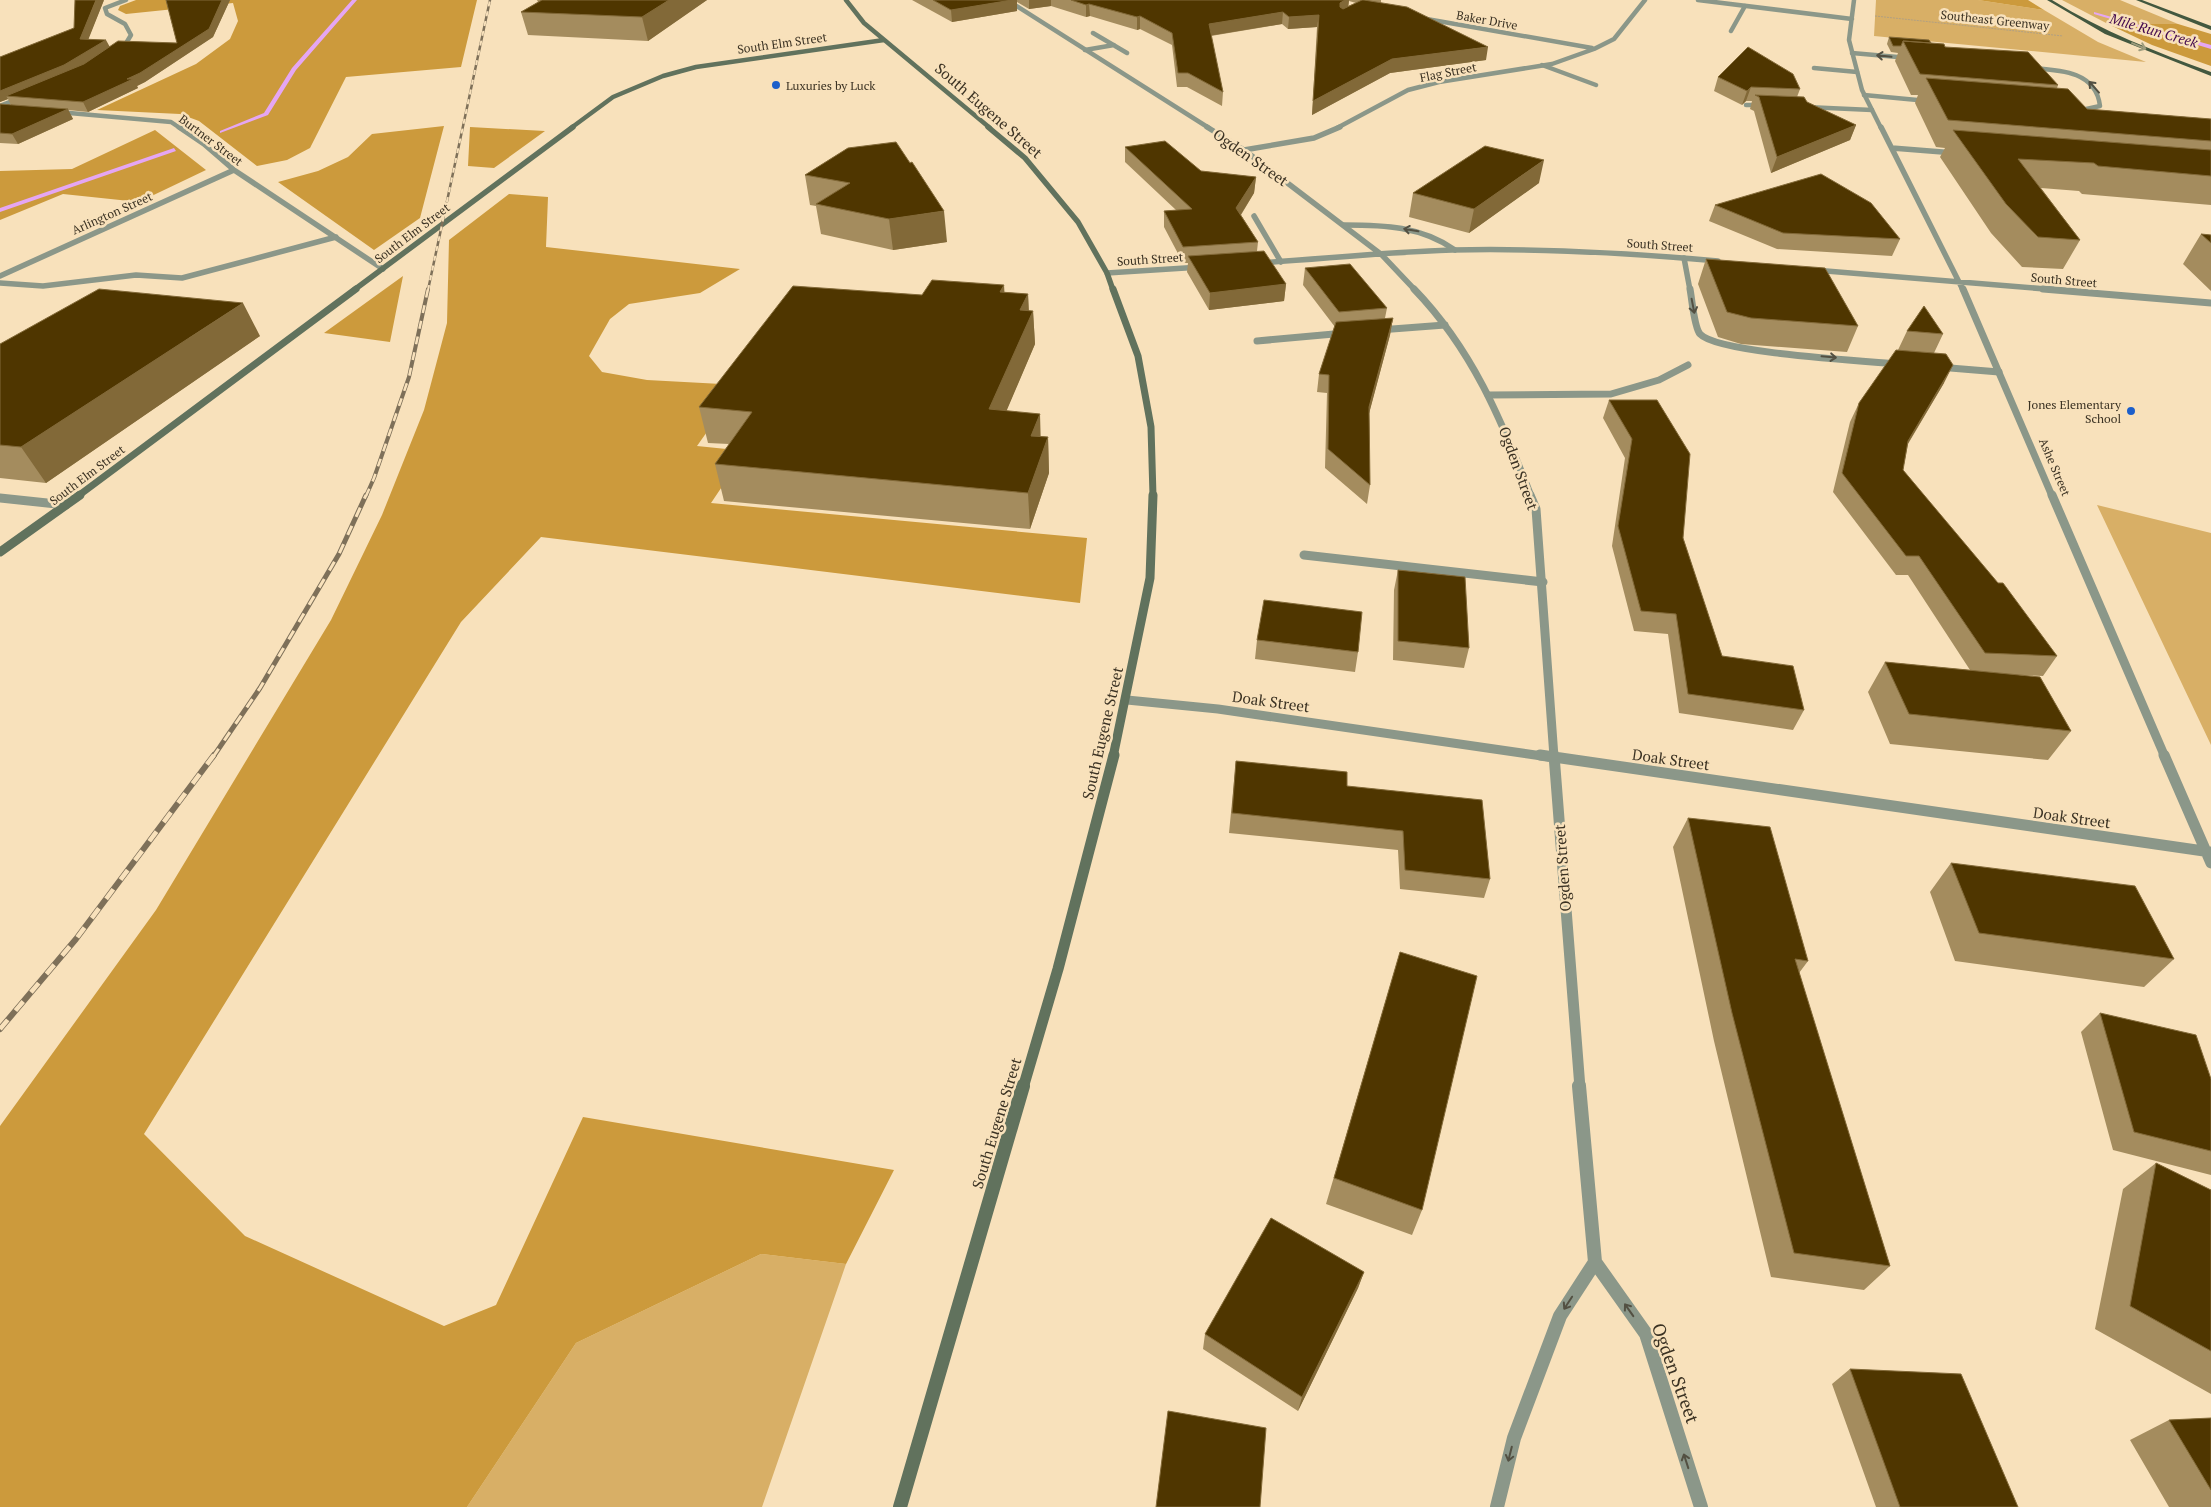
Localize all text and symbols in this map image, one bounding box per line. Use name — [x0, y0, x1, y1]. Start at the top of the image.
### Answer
street label: Baker Drive — [1455, 7, 1519, 33]
street label: Southeast Greenway — [1940, 7, 2051, 33]
water label: Mile Run Creek — [2107, 8, 2200, 52]
street label: South Elm Street — [736, 29, 828, 57]
one-way arrow — [2131, 42, 2146, 52]
one-way arrow — [1876, 51, 1892, 61]
street label: South Eugene Street — [931, 58, 1047, 162]
street label: Flag Street — [1418, 59, 1478, 85]
place label: Luxuries by Luck — [786, 78, 876, 93]
marker: Luxuries by Luck — [770, 79, 782, 91]
one-way arrow — [2088, 81, 2099, 94]
street label: Burtner Street — [176, 111, 246, 169]
street label: Ogden Street — [1209, 124, 1293, 191]
street label: Arlington Street — [69, 188, 155, 237]
street label: South Elm Street — [371, 200, 453, 266]
one-way arrow — [1404, 224, 1420, 234]
street label: South Street — [1626, 235, 1694, 255]
street label: South Street — [1116, 249, 1184, 269]
street label: South Street — [2030, 270, 2098, 290]
one-way arrow — [1689, 297, 1698, 313]
one-way arrow — [1821, 353, 1837, 362]
place label: Jones Elementary School — [2027, 397, 2122, 426]
marker: Jones Elementary School — [2125, 405, 2137, 417]
street label: Ogden Street — [1495, 423, 1543, 513]
street label: Ashe Street — [2036, 436, 2074, 499]
street label: South Elm Street — [46, 442, 128, 508]
street label: South Eugene Street — [1077, 664, 1127, 801]
street label: Doak Street — [1231, 686, 1311, 716]
street label: Doak Street — [1631, 744, 1711, 774]
street label: Doak Street — [2032, 802, 2112, 832]
street label: Ogden Street — [1549, 823, 1575, 912]
street label: South Eugene Street — [967, 1055, 1026, 1191]
one-way arrow — [1563, 1295, 1573, 1309]
one-way arrow — [1624, 1303, 1634, 1317]
street label: Ogden Street — [1647, 1320, 1705, 1427]
one-way arrow — [1505, 1445, 1514, 1461]
one-way arrow — [1681, 1453, 1691, 1469]

